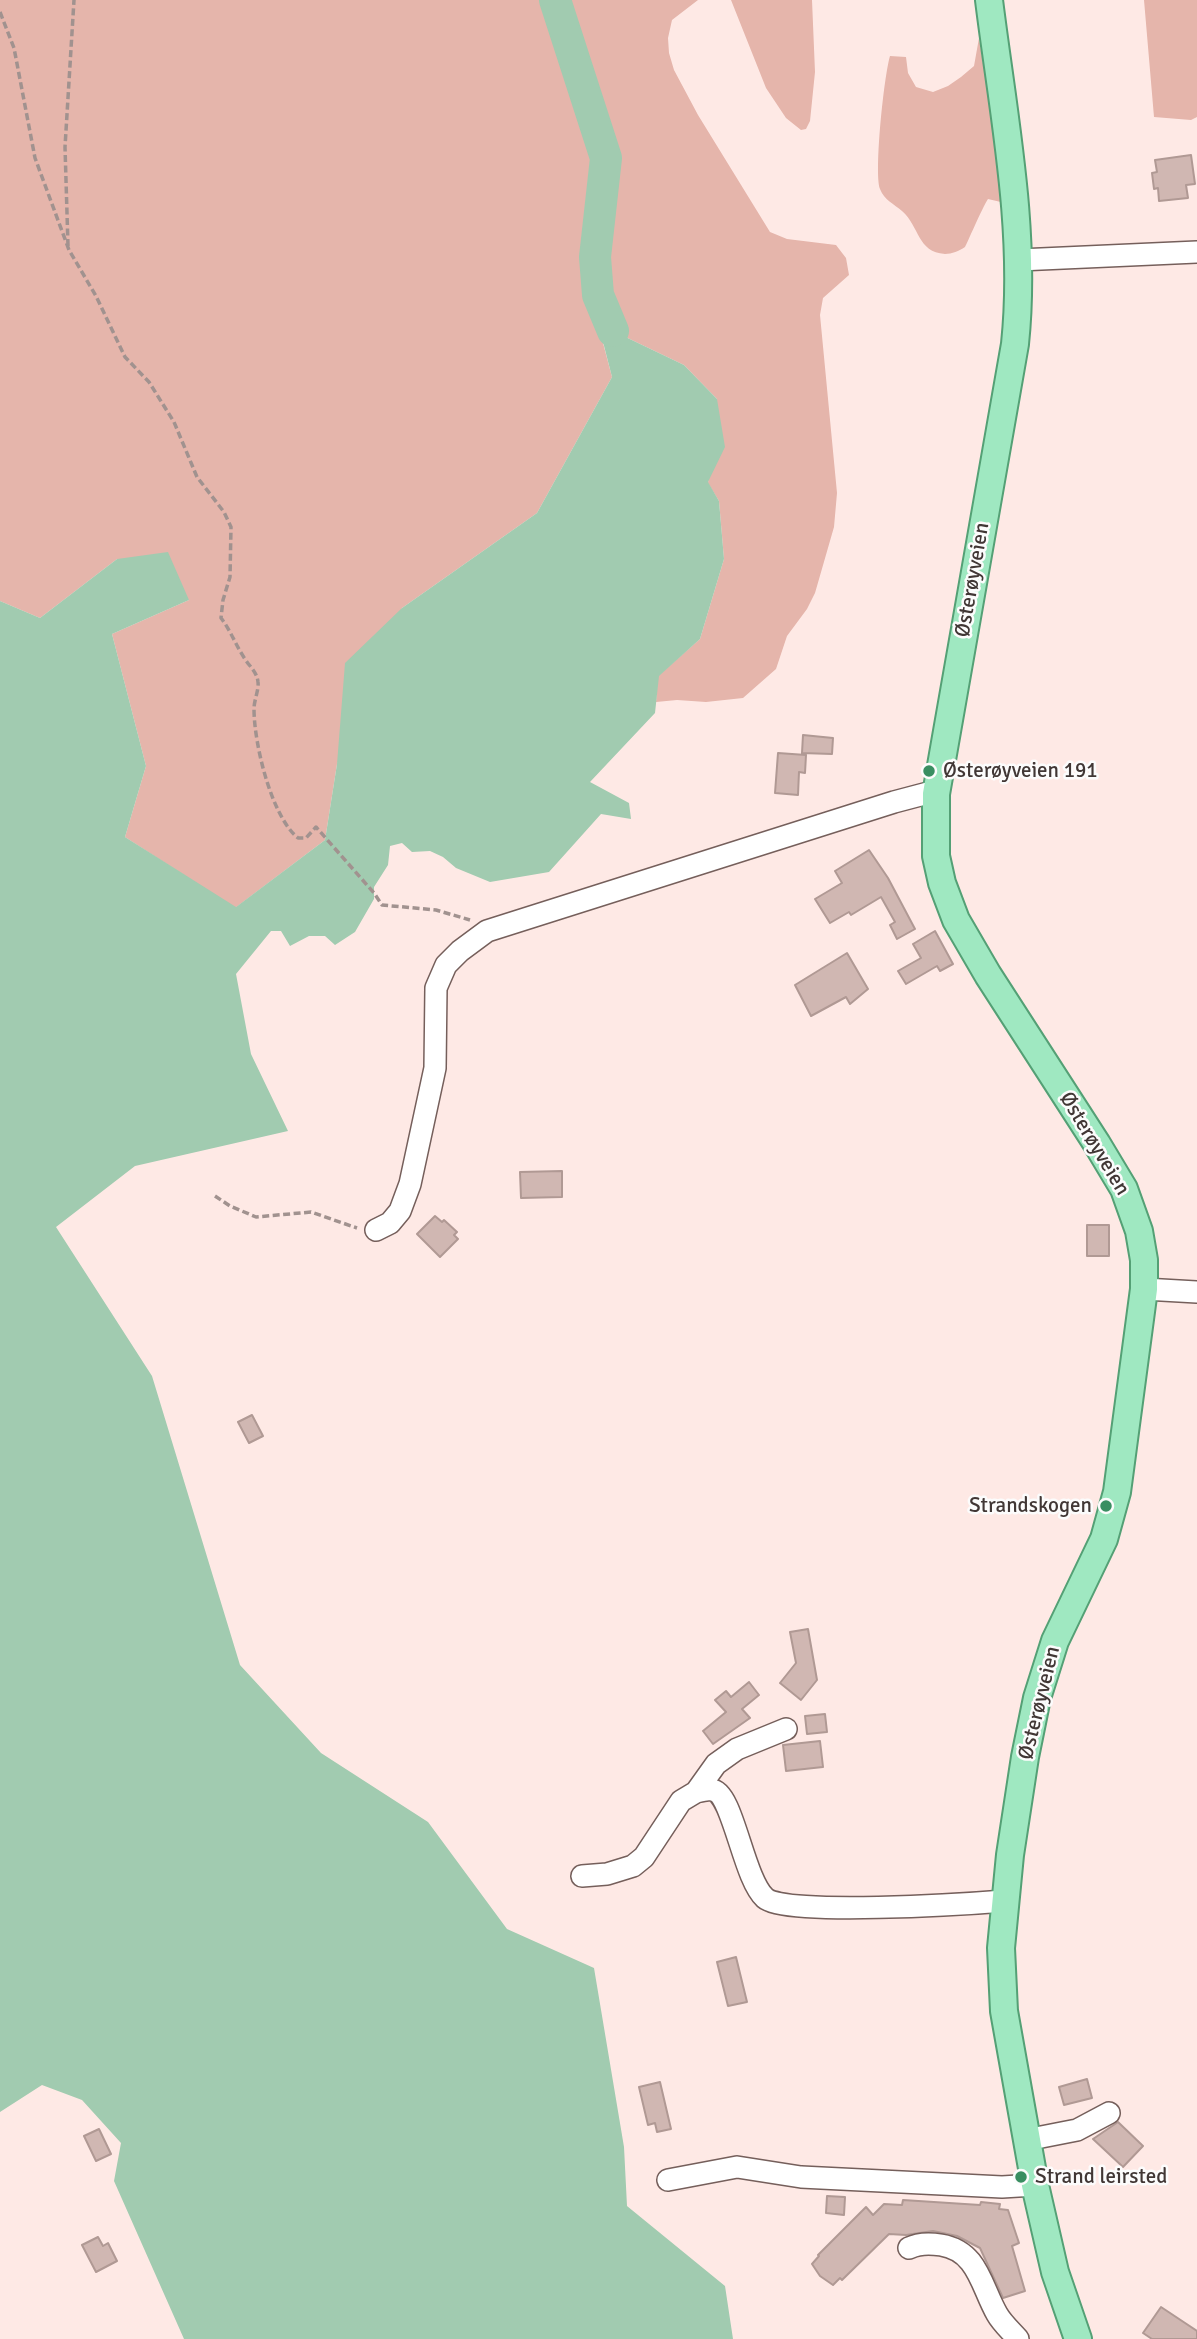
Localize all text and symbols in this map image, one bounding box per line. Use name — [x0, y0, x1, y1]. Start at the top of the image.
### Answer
street label: Østerøyveien — [951, 521, 995, 639]
place label: Østerøyveien 191 — [943, 758, 1098, 784]
marker: Østerøyveien 191 — [921, 763, 937, 779]
street label: Østerøyveien — [1053, 1088, 1135, 1200]
place label: Strandskogen — [969, 1493, 1092, 1519]
marker: Strandskogen — [1098, 1498, 1114, 1514]
street label: Østerøyveien — [1014, 1644, 1066, 1762]
place label: Strand leirsted — [1035, 2164, 1167, 2190]
marker: Strand leirsted — [1013, 2169, 1029, 2185]

